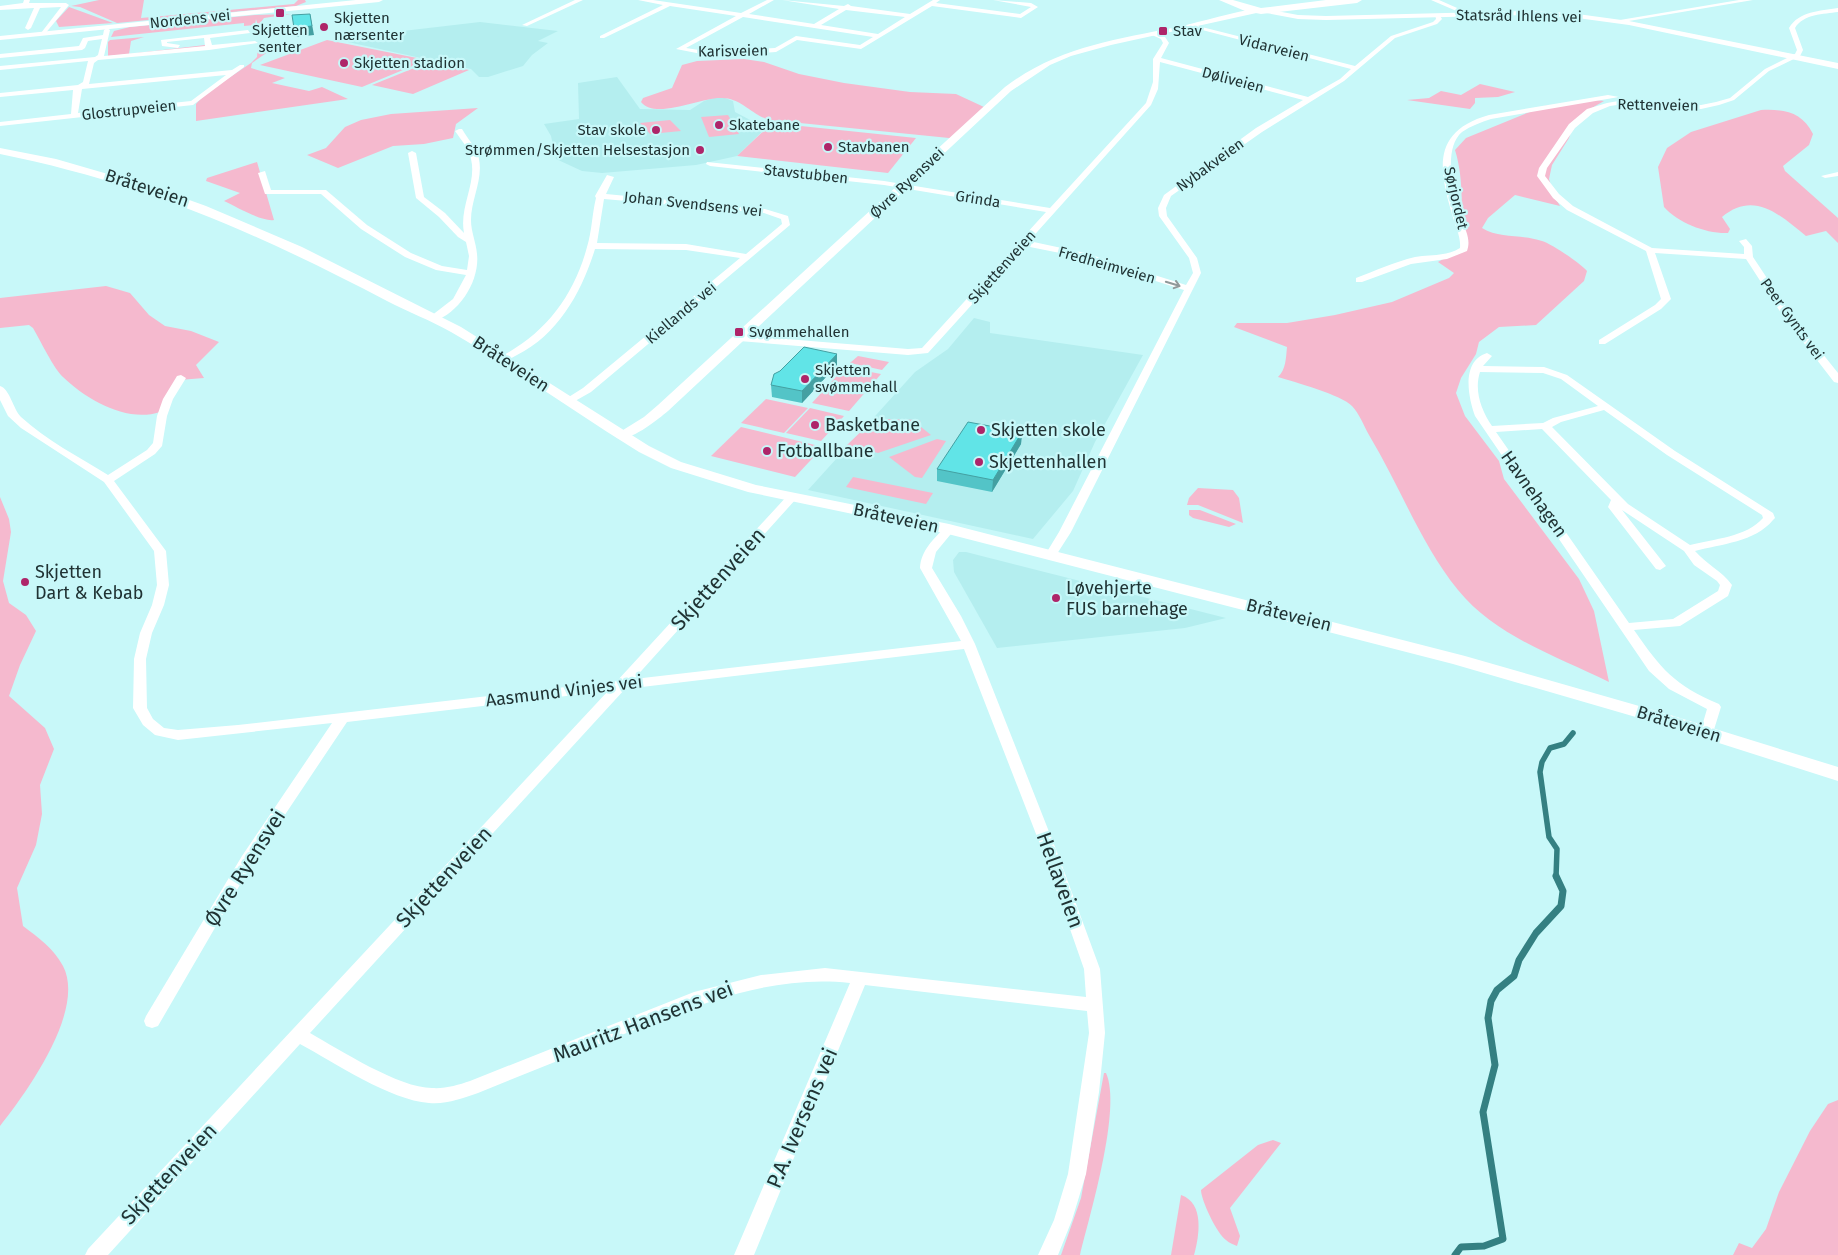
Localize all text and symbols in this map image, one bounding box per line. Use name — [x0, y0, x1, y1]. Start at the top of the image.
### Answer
street label: Nordens vei — [149, 6, 231, 32]
street label: Statsråd Ihlens vei — [1456, 6, 1582, 26]
marker: Skjetten senter — [274, 7, 286, 19]
place label: Skjetten nærsenter — [334, 9, 404, 44]
place label: Skjetten senter — [252, 21, 308, 56]
marker: Skjetten nærsenter — [318, 21, 330, 33]
place label: Stav — [1173, 22, 1202, 40]
marker: Stav — [1157, 25, 1169, 37]
street label: Vidarveien — [1237, 31, 1311, 65]
street label: Karisveien — [698, 41, 768, 61]
place label: Skjetten stadion — [354, 54, 465, 72]
marker: Skjetten stadion — [338, 57, 350, 69]
street label: Døliveien — [1200, 63, 1266, 97]
street label: Rettenveien — [1617, 95, 1699, 115]
street label: Glostrupveien — [81, 96, 177, 124]
place label: Skatebane — [729, 116, 800, 134]
marker: Skatebane — [713, 119, 725, 131]
place label: Stav skole — [577, 121, 646, 139]
marker: Stav skole — [650, 124, 662, 136]
street label: Nybakveien — [1173, 135, 1247, 195]
place label: Stavbanen — [838, 138, 909, 156]
place label: Strømmen/Skjetten Helsestasjon — [465, 141, 690, 159]
marker: Stavbanen — [822, 141, 834, 153]
marker: Strømmen/Skjetten Helsestasjon — [694, 144, 706, 156]
street label: Øvre Ryensvei — [866, 144, 948, 222]
street label: Stavstubben — [763, 161, 849, 187]
street label: Bråteveien — [102, 164, 192, 212]
street label: Sørjordet — [1440, 165, 1472, 231]
street label: Grinda — [954, 187, 1002, 211]
street label: Johan Svendsens vei — [623, 188, 763, 220]
street label: Skjettenveien — [964, 227, 1040, 307]
street label: Fredheimveien — [1056, 243, 1158, 287]
street label: Peer Gynts vei — [1756, 275, 1828, 363]
street label: Kiellands vei — [642, 278, 720, 348]
one-way arrow — [1164, 279, 1180, 289]
place label: Svømmehallen — [749, 323, 849, 341]
marker: Svømmehallen — [733, 326, 745, 338]
street label: Bråteveien — [469, 331, 553, 397]
place label: Skjetten svømmehall — [815, 361, 898, 396]
marker: Skjetten svømmehall — [799, 373, 811, 385]
place label: Basketbane — [825, 414, 920, 436]
marker: Basketbane — [809, 419, 821, 431]
place label: Skjetten skole — [991, 419, 1106, 441]
marker: Skjetten skole — [975, 424, 987, 436]
place label: Fotballbane — [777, 440, 874, 462]
marker: Fotballbane — [761, 445, 773, 457]
street label: Havnehagen — [1496, 446, 1572, 542]
place label: Skjettenhallen — [989, 451, 1107, 473]
marker: Skjettenhallen — [973, 456, 985, 468]
street label: Bråteveien — [851, 498, 941, 538]
street label: Skjettenveien — [665, 522, 771, 636]
place label: Skjetten Dart & Kebab — [35, 561, 143, 604]
marker: Skjetten Dart & Kebab — [19, 576, 31, 588]
place label: Løvehjerte FUS barnehage — [1066, 577, 1188, 620]
marker: Løvehjerte FUS barnehage — [1050, 592, 1062, 604]
street label: Bråteveien — [1244, 594, 1334, 636]
street label: Aasmund Vinjes vei — [484, 670, 644, 712]
street label: Bråteveien — [1634, 701, 1724, 747]
street label: Øvre Ryensvei — [199, 805, 291, 931]
street label: Skjettenveien — [390, 821, 498, 933]
street label: Hellaveien — [1031, 828, 1089, 932]
street label: Mauritz Hansens vei — [549, 976, 737, 1068]
street label: P.A. Iversens vei — [761, 1044, 843, 1192]
street label: Skjettenveien — [115, 1118, 223, 1230]

